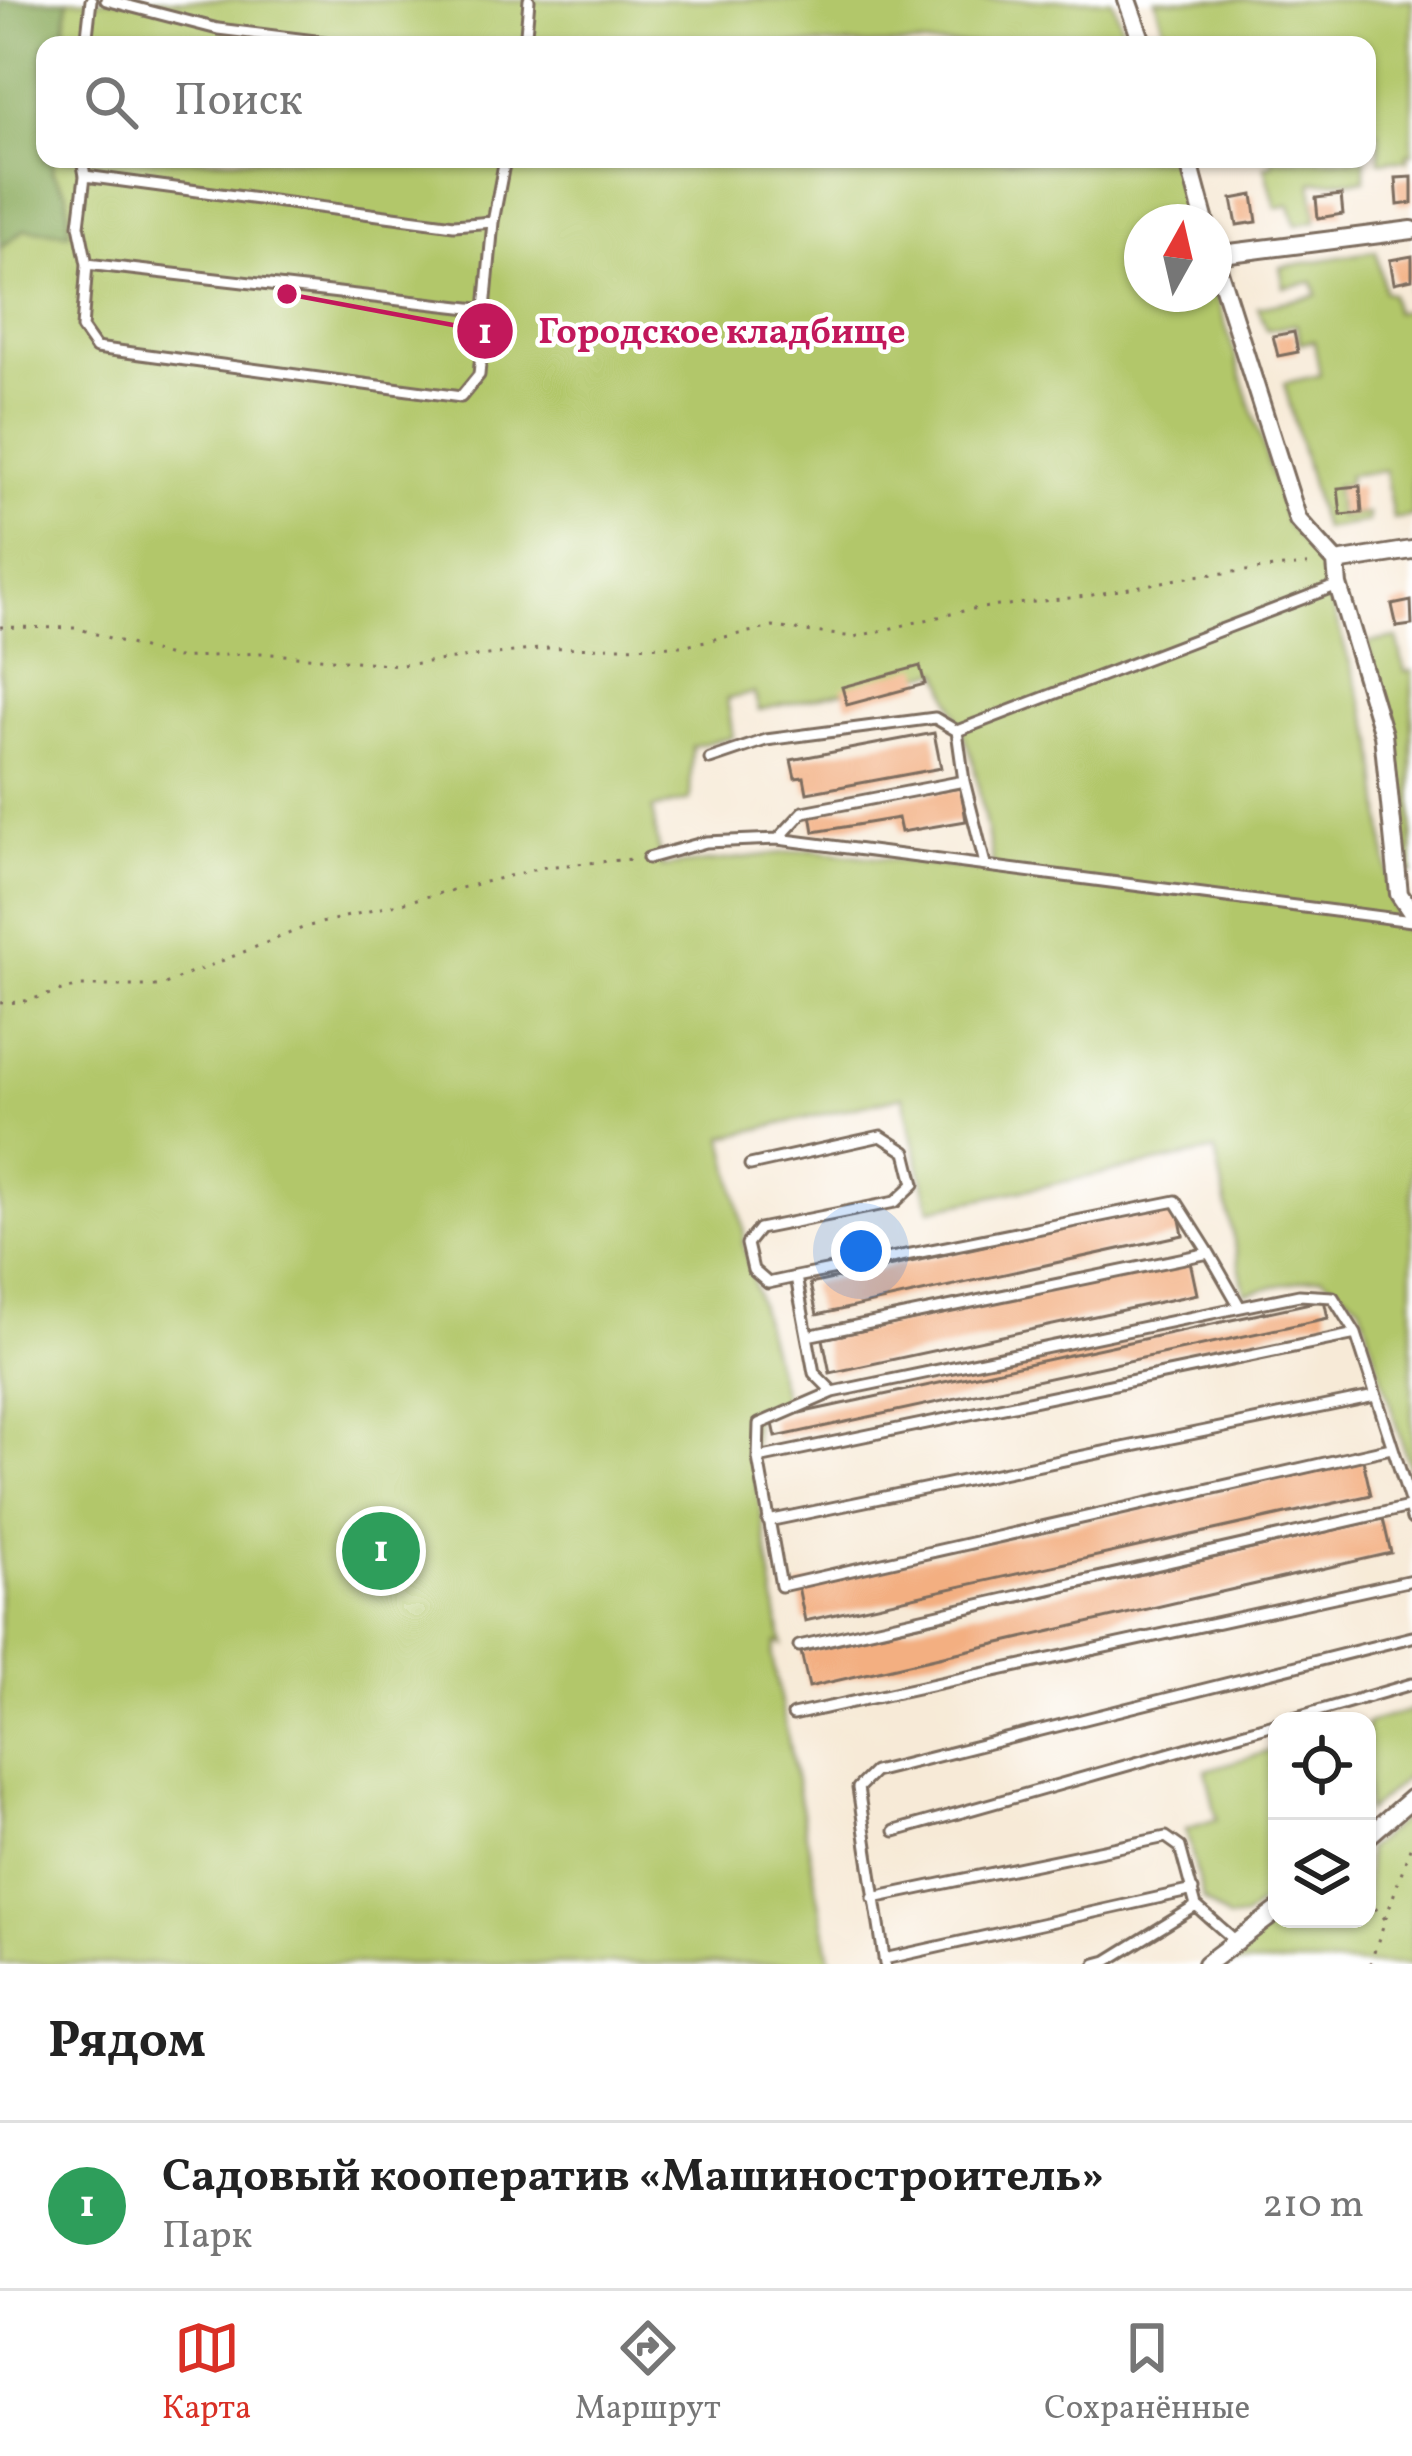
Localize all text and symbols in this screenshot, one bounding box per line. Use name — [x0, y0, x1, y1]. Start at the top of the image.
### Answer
search box — [36, 36, 1376, 168]
icon: search — [78, 69, 144, 135]
text: Поиск — [174, 71, 303, 134]
north arrow — [1124, 204, 1232, 312]
callout: Городское кладбище — [455, 295, 930, 367]
text: 1 — [478, 309, 492, 359]
text: Городское кладбище — [538, 309, 906, 359]
your location — [831, 1221, 891, 1281]
pin: 1 — [342, 1506, 420, 1596]
map controls — [1268, 1712, 1376, 1928]
button: locate — [1268, 1712, 1376, 1820]
button: layers — [1268, 1820, 1376, 1928]
text: Рядом — [48, 2007, 206, 2078]
text: Садовый кооператив «Машиностроитель» — [162, 2147, 1104, 2210]
text: 1 — [79, 2179, 95, 2233]
text: 210 m — [1262, 2179, 1364, 2233]
text: Парк — [162, 2210, 252, 2264]
tab: Карта — [162, 2315, 251, 2433]
tab: Маршрут — [575, 2315, 721, 2433]
tab: Сохранённые — [1044, 2315, 1250, 2433]

